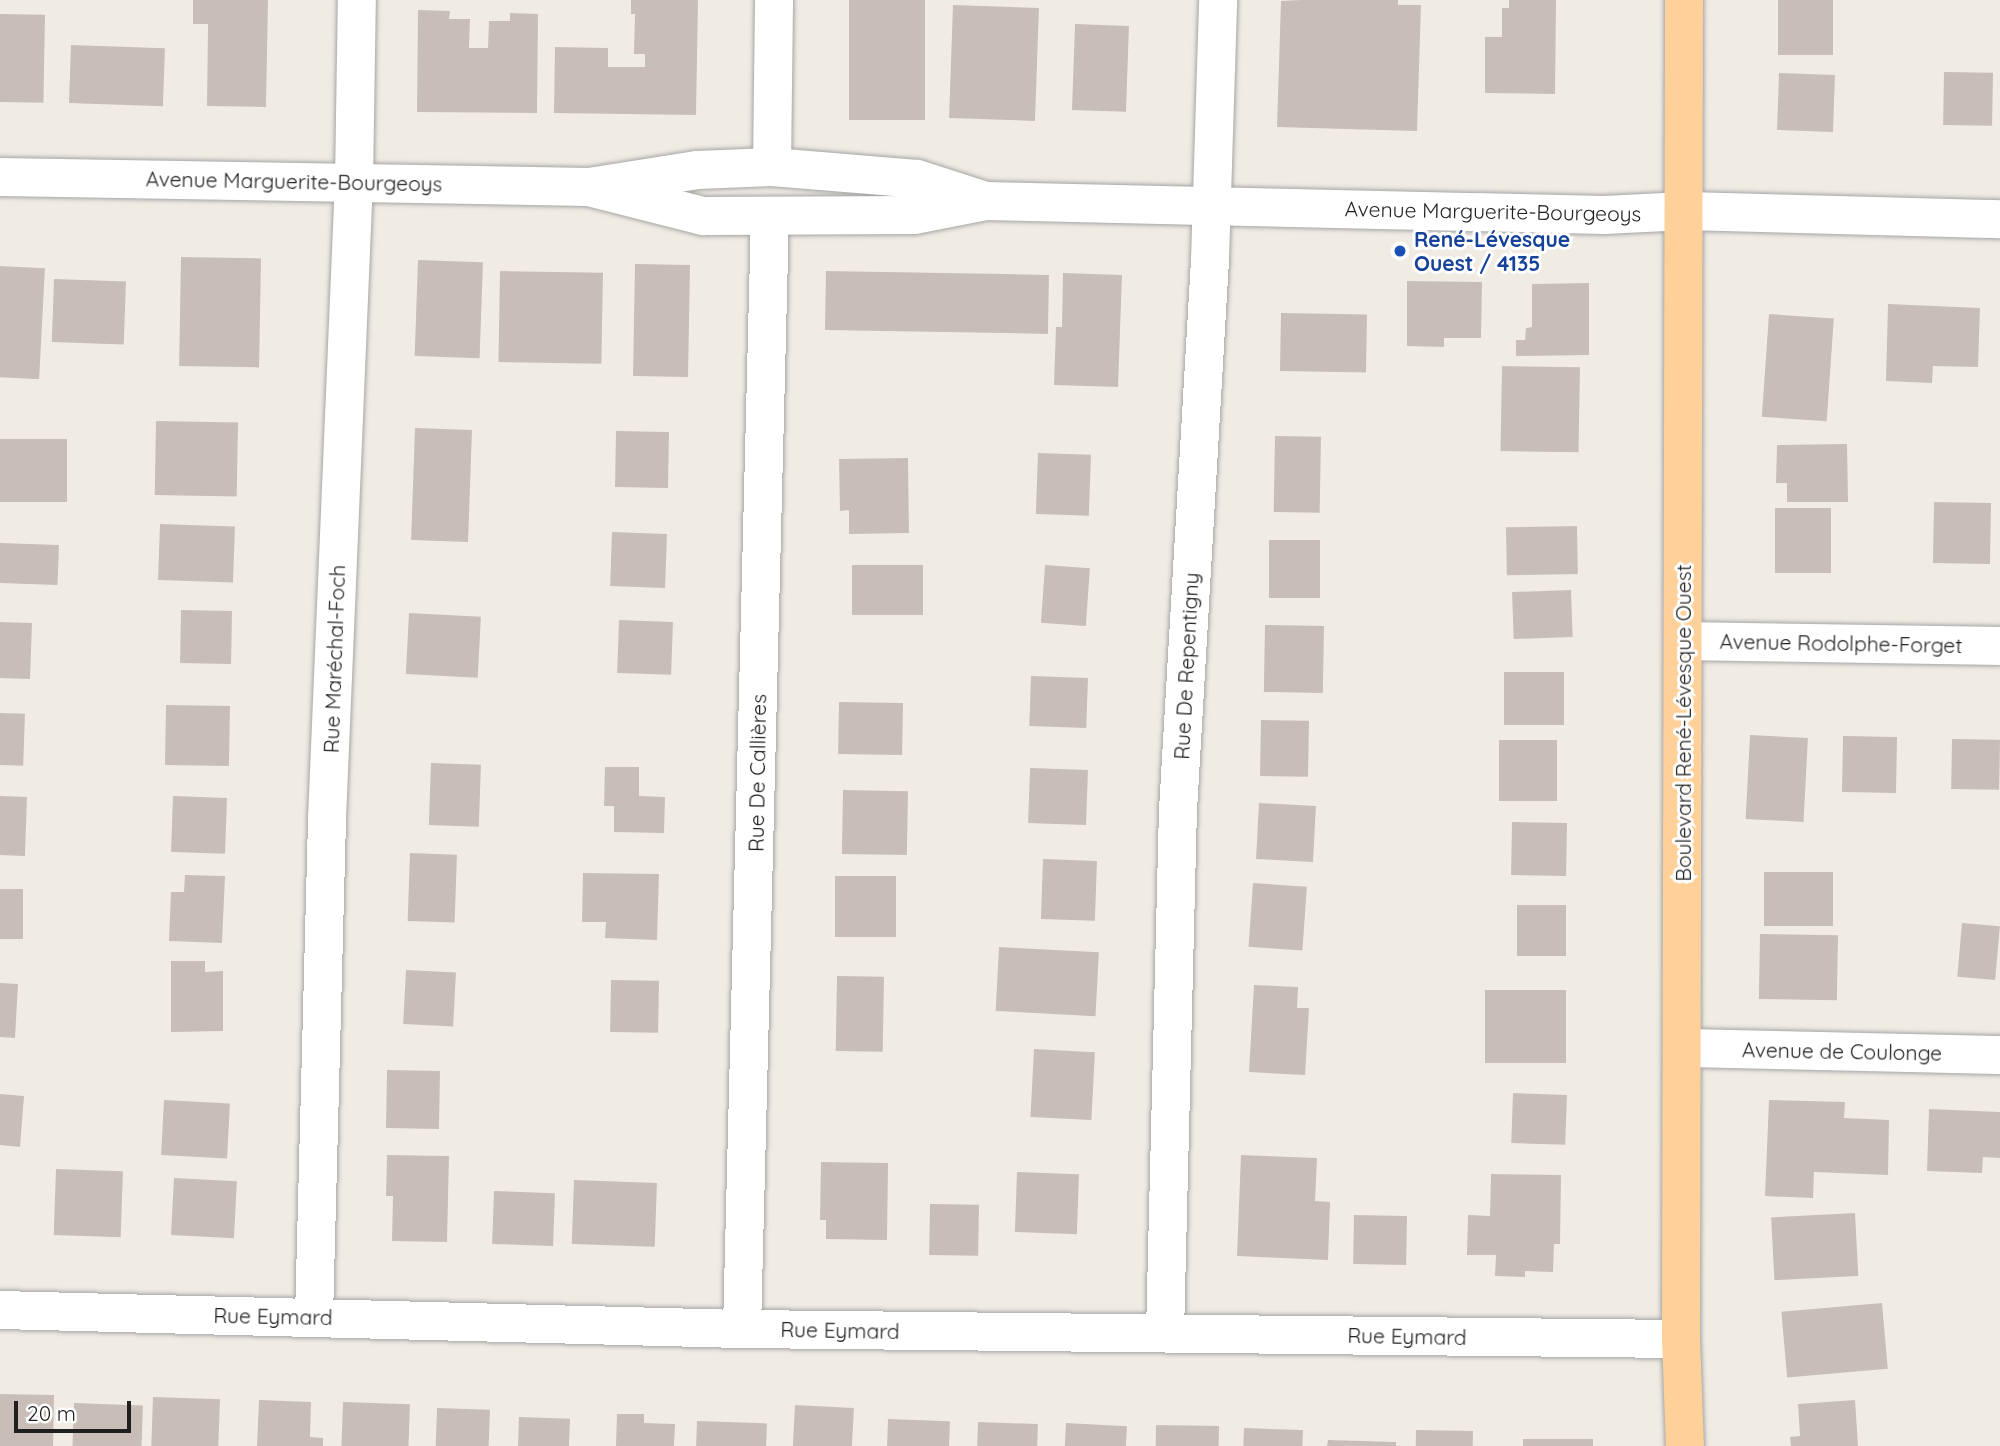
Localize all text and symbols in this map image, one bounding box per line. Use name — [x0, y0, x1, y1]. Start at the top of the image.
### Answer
street label: Avenue Marguerite-Bourgeoys — [145, 166, 443, 196]
street label: Avenue Marguerite-Bourgeoys — [1344, 196, 1642, 226]
place label: René-Lévesque Ouest / 4135 — [1414, 226, 1570, 276]
marker: René-Lévesque Ouest / 4135 — [1392, 243, 1408, 259]
street label: Rue Maréchal-Foch — [318, 564, 350, 754]
street label: Boulevard René-Lévesque Ouest — [1670, 564, 1696, 882]
street label: Rue De Repentigny — [1169, 572, 1203, 760]
street label: Avenue Rodolphe-Forget — [1719, 628, 1963, 658]
street label: Rue De Callières — [743, 694, 771, 852]
street label: Avenue de Coulonge — [1742, 1037, 1942, 1065]
street label: Rue Eymard — [213, 1302, 333, 1330]
street label: Rue Eymard — [780, 1316, 900, 1344]
street label: Rue Eymard — [1347, 1322, 1467, 1350]
scale bar — [18, 1386, 135, 1430]
text: 20 m — [27, 1400, 76, 1426]

